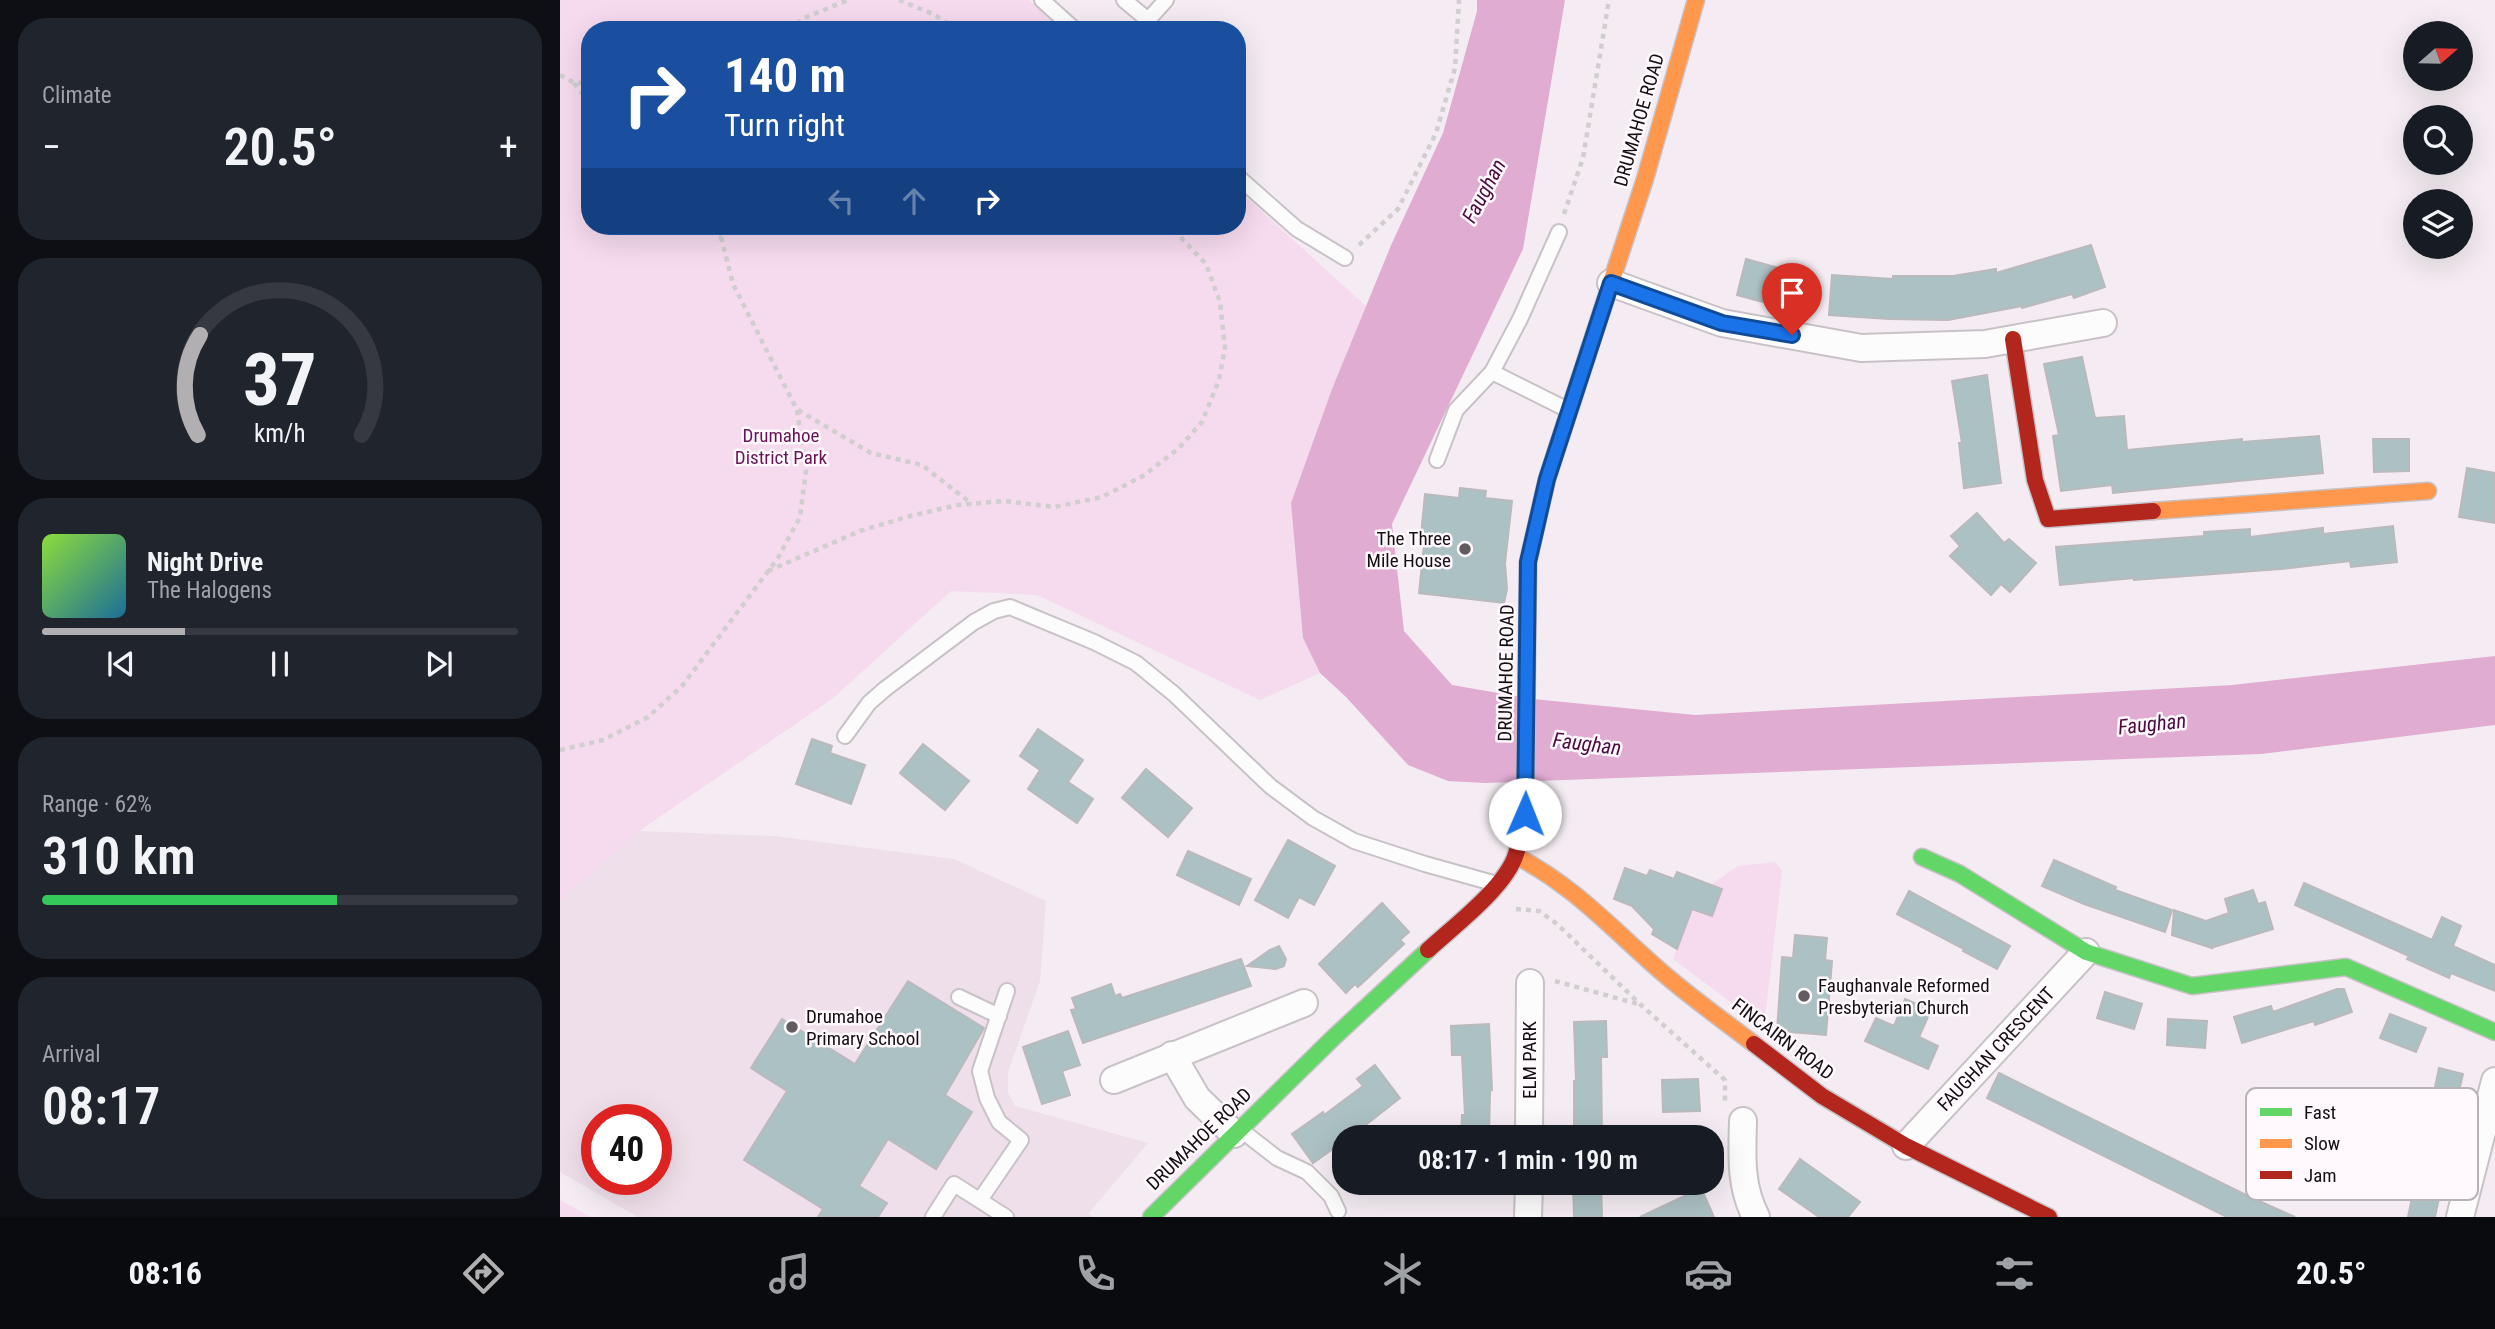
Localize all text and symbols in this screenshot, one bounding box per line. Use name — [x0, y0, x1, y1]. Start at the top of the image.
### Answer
north arrow — [2403, 21, 2473, 91]
map controls — [2403, 21, 2473, 259]
text: 140 m — [724, 47, 846, 104]
icon: right — [609, 49, 700, 140]
street label: DRUMAHOE ROAD — [1609, 51, 1669, 189]
text: Climate — [42, 82, 112, 109]
button: search — [2403, 105, 2473, 175]
text: Turn right — [724, 106, 845, 144]
text: 20.5° — [223, 117, 337, 178]
text: − — [42, 125, 61, 169]
text: + — [499, 125, 518, 169]
water label: Faughan — [1457, 155, 1511, 227]
icon: left — [822, 182, 860, 220]
icon: ahead — [895, 182, 933, 220]
icon: right — [968, 182, 1006, 220]
button: layers — [2403, 189, 2473, 259]
pin — [1762, 263, 1822, 335]
icon: arrive — [1773, 274, 1811, 312]
text: 37 — [243, 337, 317, 423]
text: km/h — [254, 418, 306, 447]
park label: Drumahoe District Park — [735, 424, 828, 469]
place label: The Three Mile House — [1367, 527, 1451, 572]
marker: The Three Mile House — [1457, 541, 1473, 557]
text: Night Drive — [147, 547, 263, 577]
text: The Halogens — [147, 577, 272, 604]
street label: DRUMAHOE ROAD — [1493, 604, 1519, 742]
icon: previous — [102, 645, 140, 683]
icon: pause — [261, 645, 299, 683]
icon: next — [420, 645, 458, 683]
water label: Faughan — [2117, 708, 2187, 740]
water label: Faughan — [1552, 728, 1622, 760]
position arrow — [1488, 777, 1562, 851]
text: Range · 62% — [42, 791, 152, 818]
text: 310 km — [42, 826, 196, 887]
place label: Faughanvale Reformed Presbyterian Church — [1818, 974, 1990, 1019]
street label: FAUGHAN CRESCENT — [1933, 982, 2059, 1116]
marker: Faughanvale Reformed Presbyterian Church — [1796, 988, 1812, 1004]
street label: FINCAIRN ROAD — [1728, 993, 1838, 1085]
place label: Drumahoe Primary School — [806, 1005, 920, 1050]
marker: Drumahoe Primary School — [784, 1019, 800, 1035]
street label: ELM PARK — [1518, 1020, 1541, 1099]
text: Arrival — [42, 1041, 101, 1068]
text: 08:17 — [42, 1076, 160, 1137]
street label: DRUMAHOE ROAD — [1142, 1083, 1256, 1195]
legend — [2246, 1088, 2478, 1200]
text: Fast — [2304, 1101, 2336, 1124]
speed limit sign: 40 — [581, 1104, 672, 1195]
text: Slow — [2304, 1132, 2340, 1155]
text: 08:17 · 1 min · 190 m — [1418, 1145, 1638, 1175]
text: Jam — [2304, 1164, 2337, 1187]
icon: directions — [459, 1249, 508, 1298]
icon: music — [765, 1249, 814, 1298]
icon: phone — [1071, 1249, 1120, 1298]
icon: climate — [1378, 1249, 1427, 1298]
icon: car — [1684, 1249, 1733, 1298]
icon: filters — [1990, 1249, 2039, 1298]
text: 08:16 — [129, 1254, 202, 1292]
text: 20.5° — [2296, 1254, 2366, 1292]

